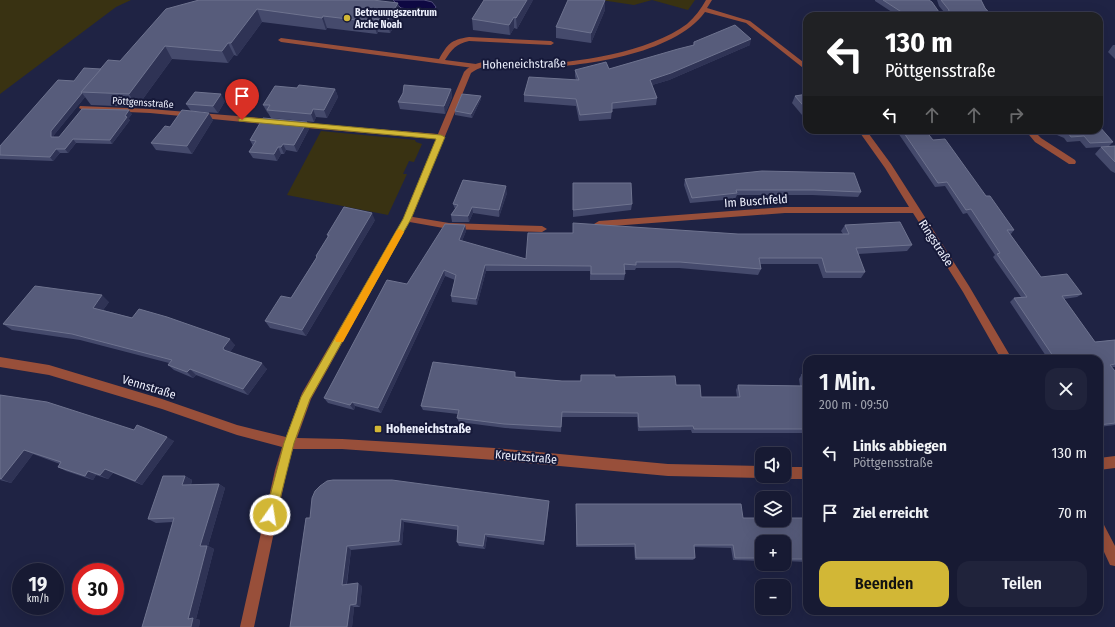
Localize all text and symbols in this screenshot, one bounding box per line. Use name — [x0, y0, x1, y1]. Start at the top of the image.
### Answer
place label: Betreuungszentrum Arche Noah — [354, 7, 437, 31]
marker: Betreuungszentrum Arche Noah — [342, 13, 352, 23]
text: 130 m — [885, 26, 953, 59]
icon: left — [819, 28, 871, 80]
street label: Hoheneichstraße — [482, 56, 566, 72]
text: Pöttgensstraße — [885, 60, 996, 82]
pin — [225, 79, 259, 120]
icon: arrive — [231, 85, 253, 107]
street label: Pöttgensstraße — [112, 95, 174, 111]
icon: left — [879, 104, 901, 126]
icon: ahead — [921, 104, 943, 126]
icon: ahead — [963, 104, 985, 126]
icon: right — [1005, 104, 1027, 126]
street label: Im Buschfeld — [724, 192, 788, 210]
street label: Ringstraße — [916, 217, 956, 269]
text: 1 Min. — [819, 368, 876, 396]
button: close — [1045, 368, 1087, 410]
street label: Vennstraße — [120, 372, 178, 402]
text: 200 m · 09:50 — [819, 397, 889, 412]
place label: Hoheneichstraße — [386, 422, 471, 436]
marker: Hoheneichstraße — [373, 424, 383, 434]
text: Links abbiegen — [853, 437, 947, 455]
icon: left — [819, 442, 841, 464]
text: 130 m — [1052, 444, 1087, 462]
street label: Kreutzstraße — [494, 447, 558, 467]
map controls — [755, 447, 791, 615]
button: sound — [755, 447, 791, 483]
text: Pöttgensstraße — [853, 455, 933, 470]
button: layers — [755, 491, 791, 527]
position arrow — [249, 494, 291, 536]
icon: arrive — [819, 502, 841, 524]
text: Ziel erreicht — [853, 504, 928, 522]
text: 70 m — [1058, 504, 1087, 522]
button: + — [755, 535, 791, 571]
button: Beenden — [819, 561, 949, 607]
button: Teilen — [957, 561, 1087, 607]
speed limit sign: 30 — [72, 563, 124, 615]
text: 19 — [29, 572, 47, 596]
button: − — [755, 579, 791, 615]
text: km/h — [27, 593, 49, 605]

